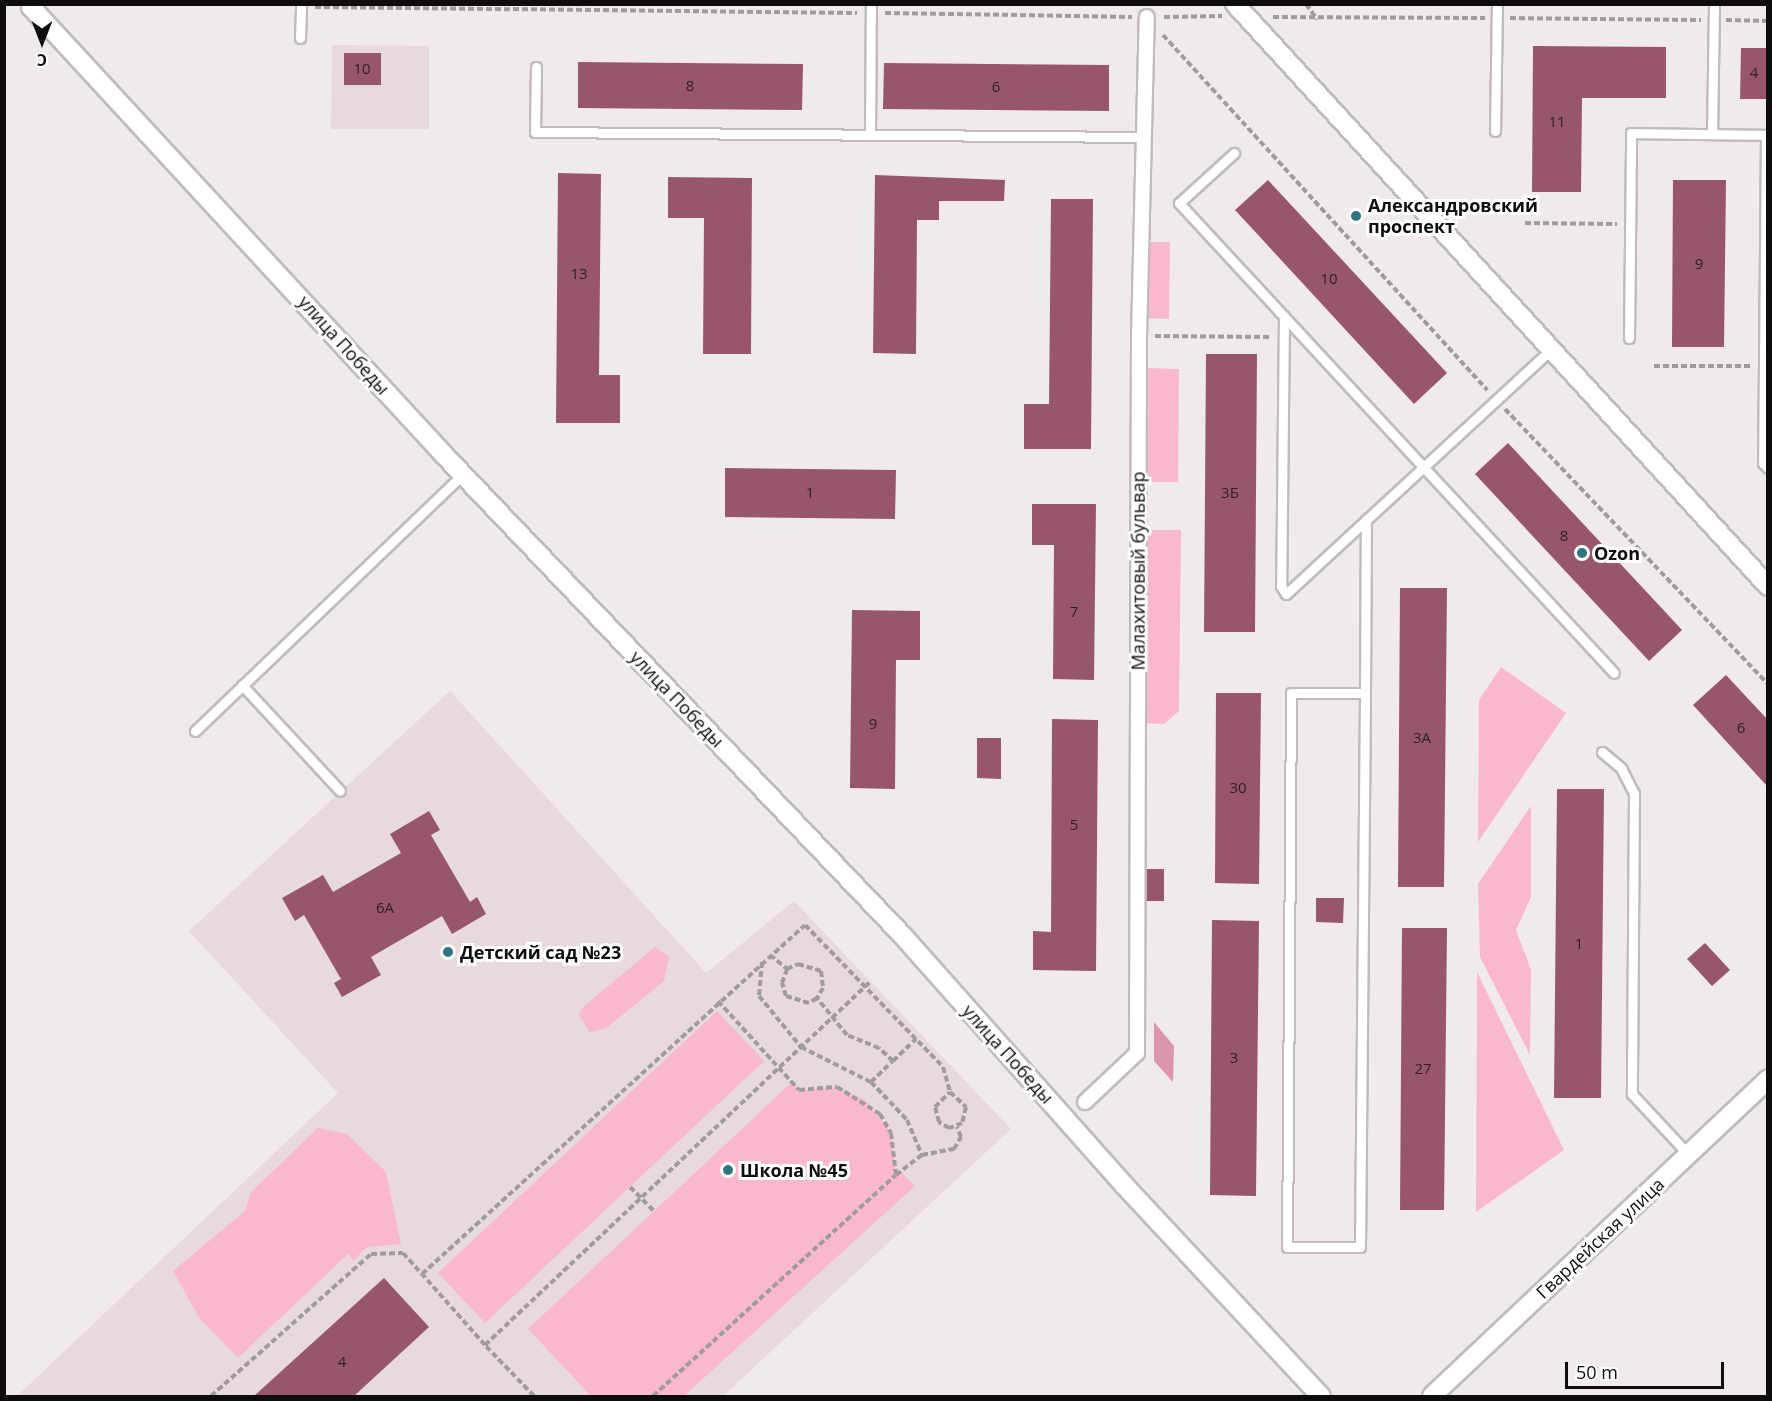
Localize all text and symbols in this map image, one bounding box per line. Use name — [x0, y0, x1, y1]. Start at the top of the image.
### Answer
north arrow — [12, 12, 72, 72]
text: С — [37, 49, 47, 71]
house number: 10 — [353, 60, 371, 78]
house number: 4 — [1750, 64, 1758, 82]
house number: 8 — [686, 77, 694, 95]
house number: 6 — [992, 78, 1000, 96]
house number: 11 — [1548, 113, 1566, 131]
place label: Александровский проспект — [1368, 195, 1538, 238]
marker: Александровский проспект — [1349, 209, 1363, 223]
house number: 9 — [1695, 255, 1703, 273]
house number: 13 — [570, 265, 588, 283]
house number: 10 — [1320, 270, 1338, 288]
street label: улица Победы — [294, 291, 394, 399]
street label: Малахитовый бульвар — [1127, 472, 1149, 670]
house number: 1 — [806, 484, 814, 502]
house number: 3Б — [1221, 484, 1239, 502]
house number: 8 — [1560, 527, 1568, 545]
place label: Ozon — [1594, 542, 1640, 564]
marker: Ozon — [1575, 546, 1589, 560]
house number: 7 — [1070, 603, 1078, 621]
street label: улица Победы — [626, 646, 728, 752]
house number: 9 — [869, 715, 877, 733]
house number: 6 — [1737, 719, 1745, 737]
house number: 3А — [1413, 729, 1431, 747]
house number: 30 — [1229, 779, 1247, 797]
house number: 5 — [1070, 816, 1078, 834]
house number: 6А — [376, 899, 394, 917]
house number: 1 — [1575, 935, 1583, 953]
place label: Детский сад №23 — [460, 941, 621, 963]
marker: Детский сад №23 — [441, 945, 455, 959]
street label: улица Победы — [958, 1000, 1058, 1108]
house number: 3 — [1230, 1049, 1238, 1067]
house number: 27 — [1414, 1060, 1432, 1078]
place label: Школа №45 — [740, 1159, 848, 1181]
marker: Школа №45 — [721, 1163, 735, 1177]
street label: Гвардейская улица — [1531, 1173, 1669, 1303]
scale bar — [1568, 1350, 1727, 1388]
house number: 4 — [338, 1353, 346, 1371]
text: 50 m — [1576, 1360, 1618, 1384]

